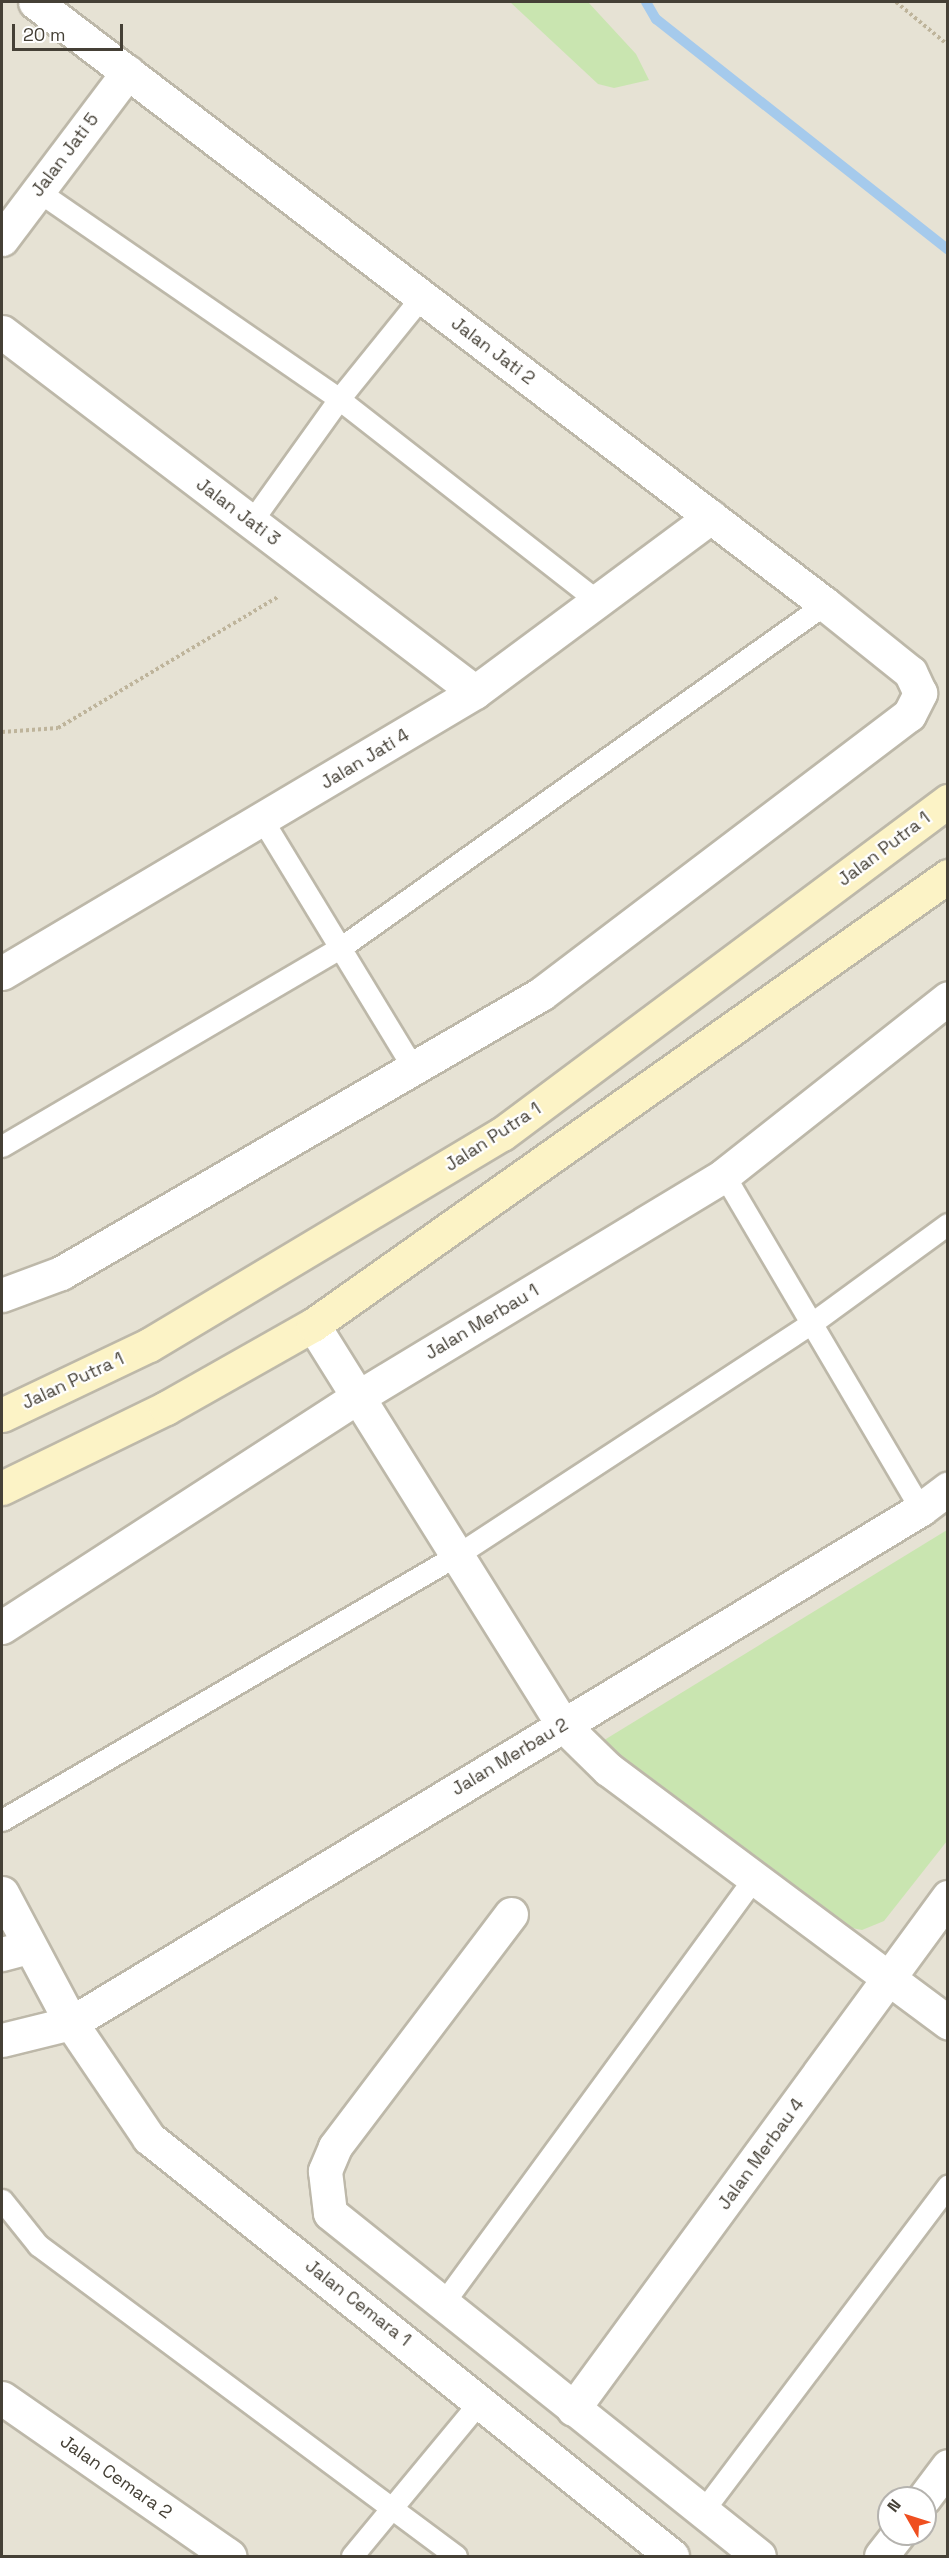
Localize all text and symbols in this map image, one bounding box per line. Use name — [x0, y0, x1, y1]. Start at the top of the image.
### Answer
scale bar — [15, 12, 126, 50]
text: 20 m — [23, 23, 66, 46]
street label: Jalan Jati 5 — [27, 109, 103, 201]
street label: Jalan Jati 2 — [447, 313, 539, 389]
street label: Jalan Jati 3 — [192, 474, 284, 550]
street label: Jalan Jati 4 — [317, 724, 413, 794]
street label: Jalan Putra 1 — [834, 807, 934, 891]
street label: Jalan Putra 1 — [441, 1098, 545, 1176]
street label: Jalan Merbau 1 — [421, 1280, 543, 1364]
street label: Jalan Putra 1 — [19, 1348, 127, 1414]
street label: Jalan Merbau 2 — [448, 1714, 572, 1800]
street label: Jalan Merbau 4 — [713, 2094, 809, 2214]
street label: Jalan Cemara 1 — [301, 2255, 415, 2351]
street label: Jalan Cemara 2 — [56, 2430, 176, 2524]
north arrow — [877, 2486, 937, 2546]
text: N — [883, 2495, 906, 2516]

